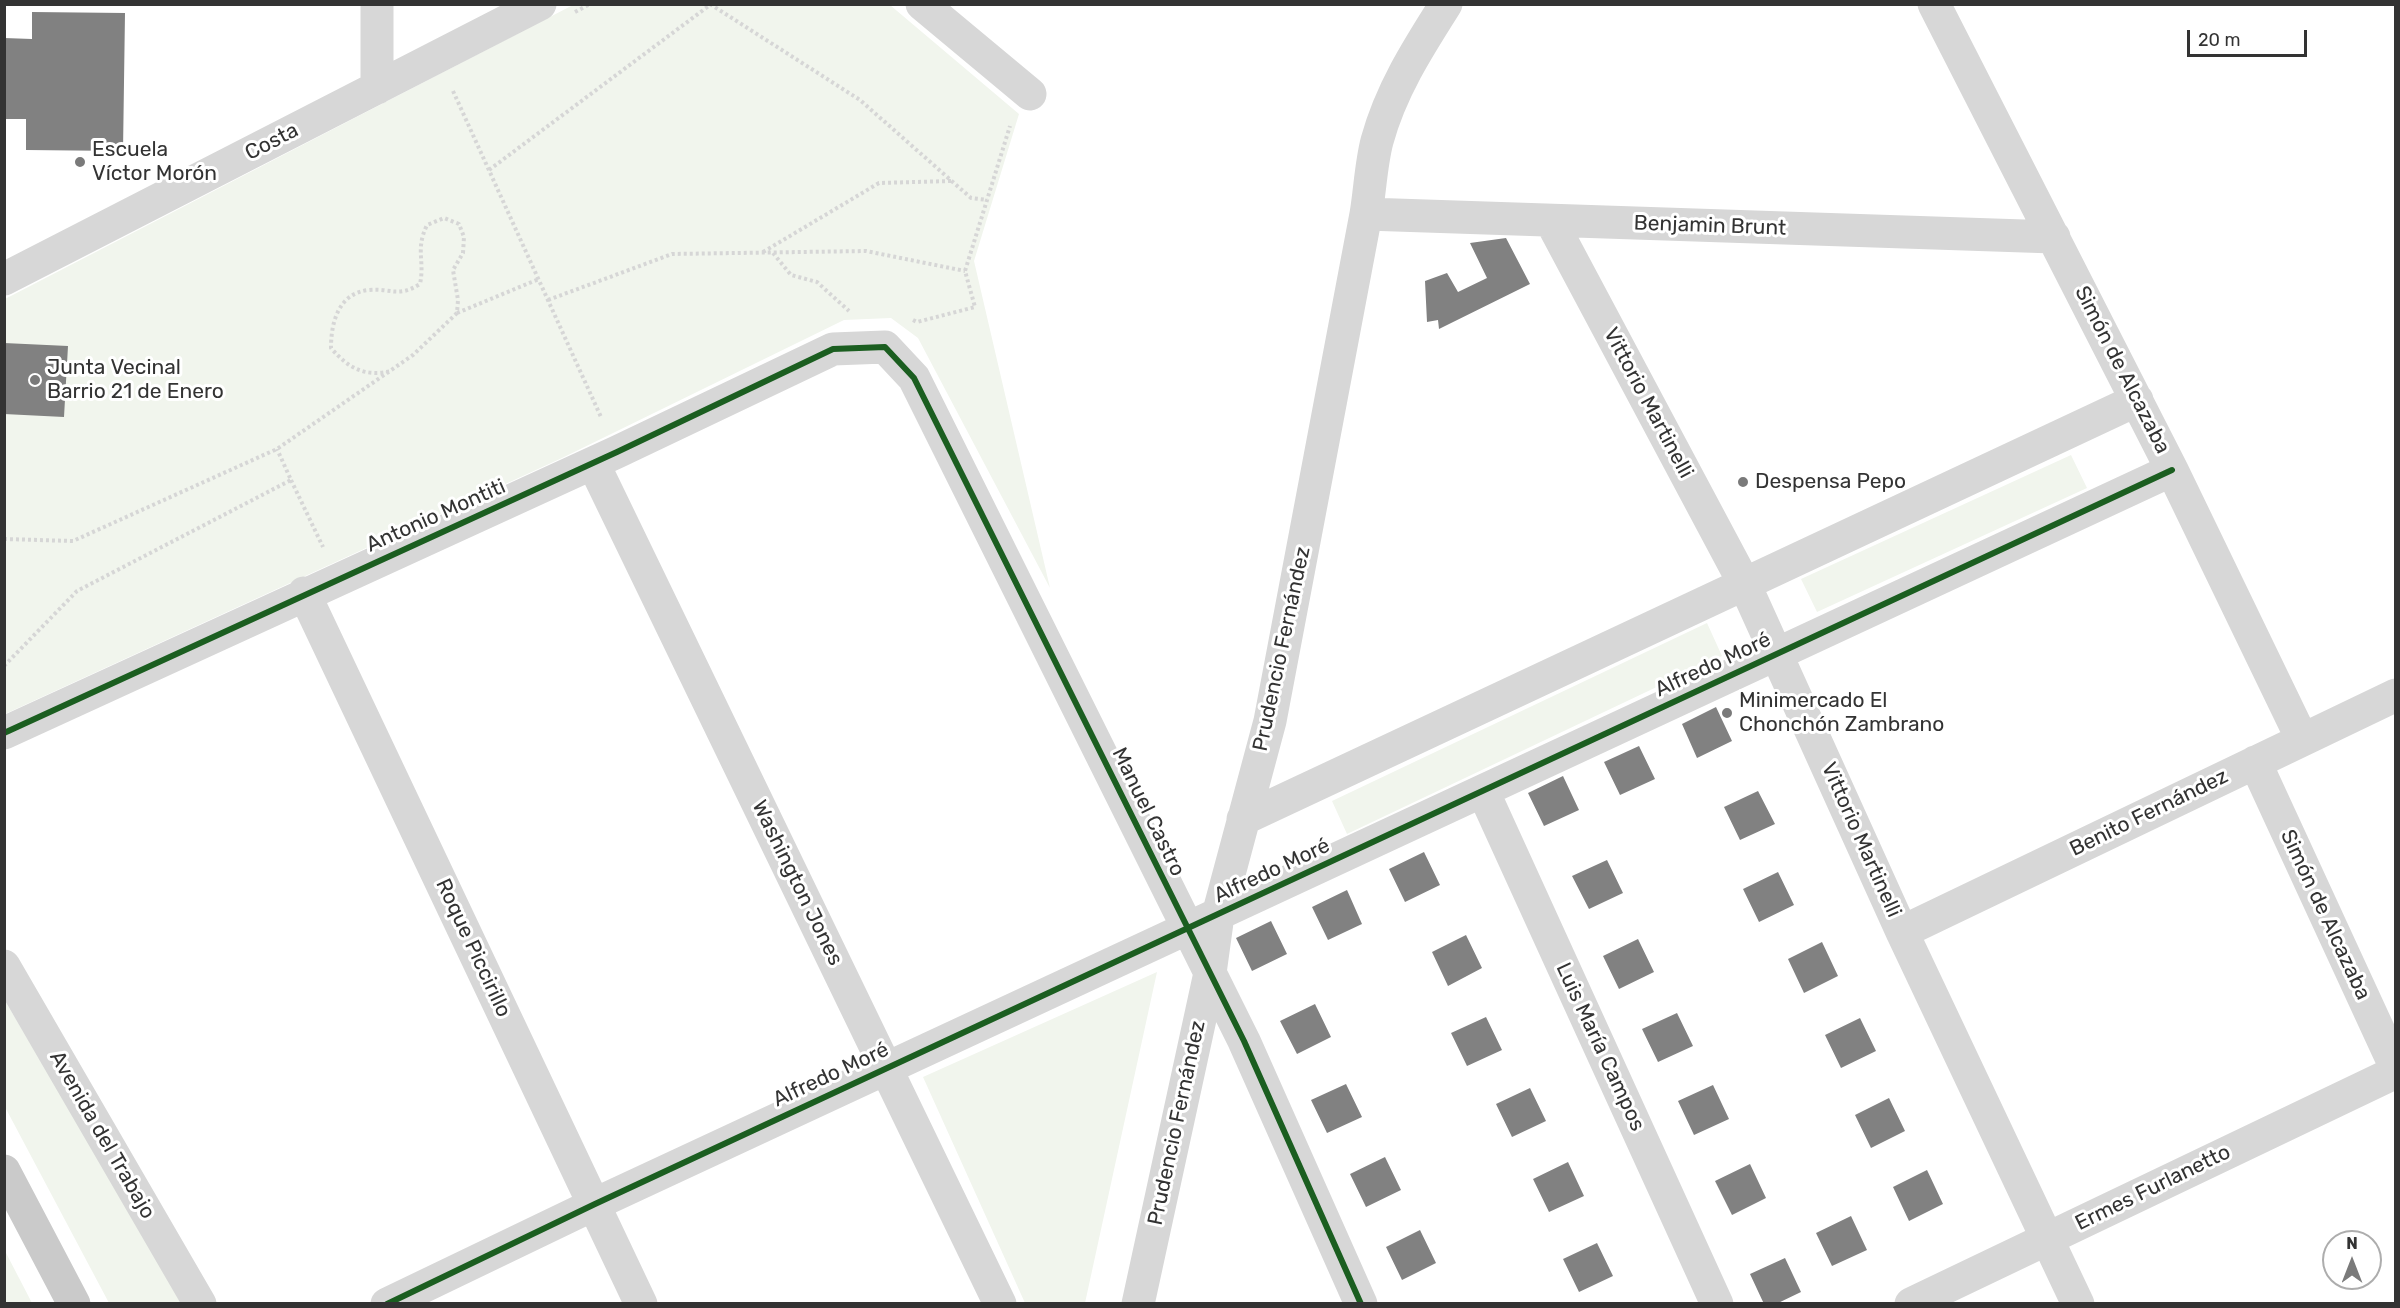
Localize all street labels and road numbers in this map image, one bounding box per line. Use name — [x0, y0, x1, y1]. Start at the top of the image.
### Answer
street label: Costa — [241, 118, 303, 166]
street label: Benjamin Brunt — [1633, 211, 1787, 241]
street label: Simón de Alcazaba — [2069, 282, 2175, 458]
street label: Vittorio Martinelli — [1598, 323, 1698, 483]
street label: Antonio Montiti — [362, 474, 510, 558]
street label: Prudencio Fernández — [1248, 544, 1316, 754]
street label: Alfredo Moré — [1651, 627, 1775, 703]
street label: Manuel Castro — [1106, 744, 1190, 880]
street label: Vittorio Martinelli — [1816, 759, 1906, 921]
street label: Benito Fernández — [2066, 764, 2232, 862]
street label: Washington Jones — [746, 796, 848, 970]
street label: Simón de Alcazaba — [2275, 826, 2375, 1004]
street label: Alfredo Moré — [1210, 833, 1334, 909]
street label: Roque Piccirillo — [430, 875, 516, 1021]
street label: Luis María Campos — [1550, 959, 1650, 1135]
street label: Prudencio Fernández — [1143, 1018, 1211, 1228]
street label: Alfredo Moré — [769, 1037, 893, 1113]
street label: Avenida del Trabajo — [44, 1047, 160, 1223]
street label: Ermes Furlanetto — [2071, 1140, 2235, 1236]

